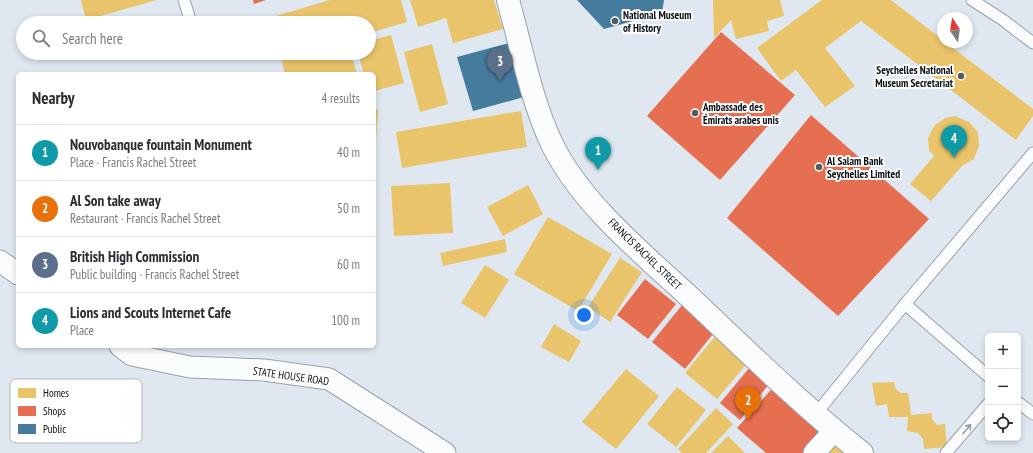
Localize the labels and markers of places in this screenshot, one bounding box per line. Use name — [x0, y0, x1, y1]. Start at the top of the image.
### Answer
place label: National Museum of History — [623, 8, 691, 35]
marker: National Museum of History — [610, 16, 620, 26]
pin: 3 — [487, 48, 513, 81]
place label: Seychelles National Museum Secretariat — [875, 63, 954, 90]
marker: Seychelles National Museum Secretariat — [956, 71, 966, 81]
place label: Ambassade des Émirats arabes unis — [702, 100, 779, 127]
marker: Ambassade des Émirats arabes unis — [690, 108, 700, 118]
pin: 4 — [941, 125, 967, 158]
pin: 1 — [585, 137, 611, 170]
place label: Al Salam Bank Seychelles Limited — [826, 154, 900, 181]
marker: Al Salam Bank Seychelles Limited — [814, 162, 824, 172]
pin: 2 — [735, 387, 761, 420]

